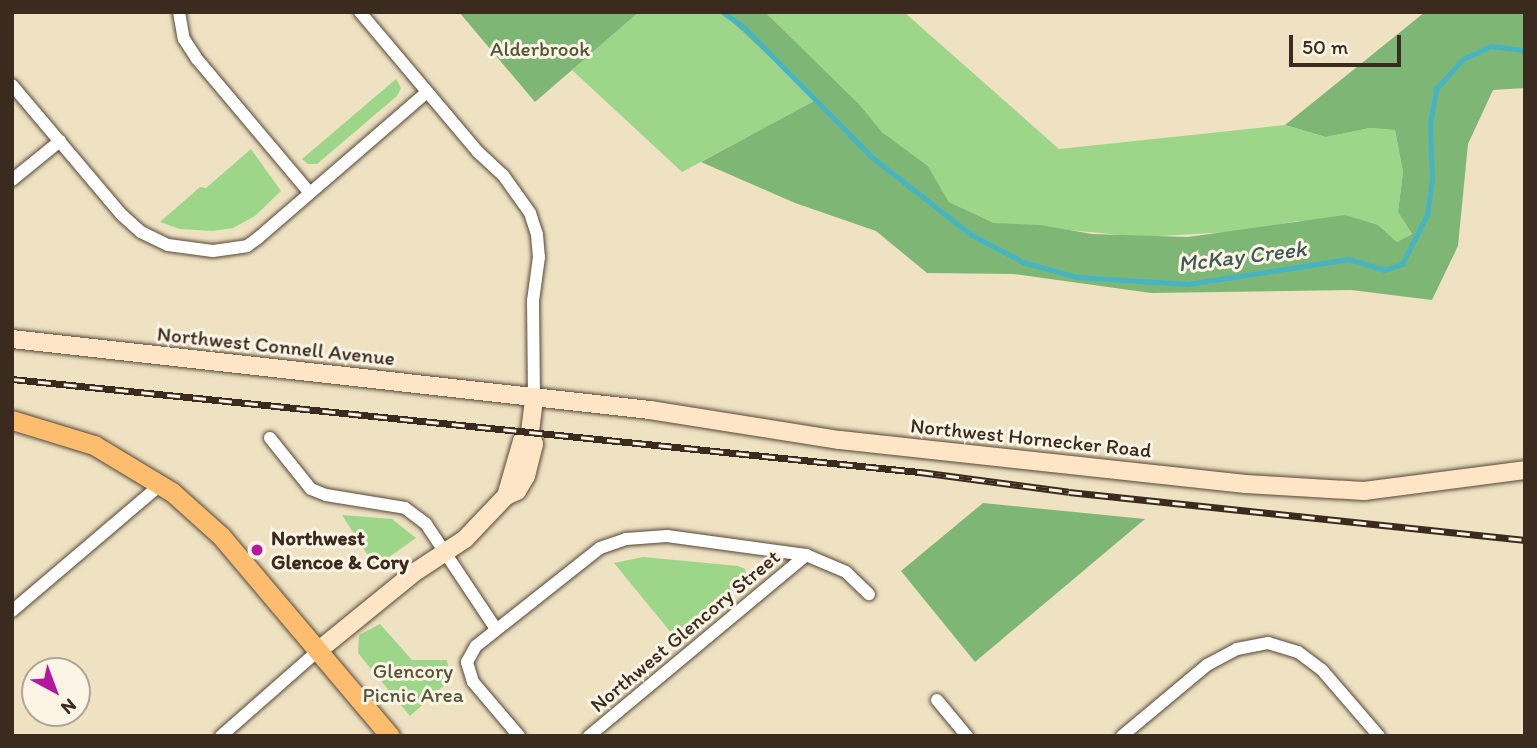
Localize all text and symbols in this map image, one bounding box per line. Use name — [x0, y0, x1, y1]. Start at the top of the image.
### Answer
scale bar — [1292, 21, 1404, 65]
text: 50 m — [1302, 34, 1348, 59]
park label: Alderbrook — [490, 36, 590, 62]
water label: McKay Creek — [1177, 234, 1307, 278]
street label: Northwest Connell Avenue — [156, 321, 396, 371]
street label: Northwest Hornecker Road — [909, 413, 1153, 463]
place label: Northwest Glencoe & Cory — [271, 525, 409, 575]
marker: Northwest Glencoe & Cory — [249, 542, 265, 558]
street label: Northwest Glencory Street — [585, 545, 785, 717]
north arrow — [21, 657, 91, 727]
park label: Glencory Picnic Area — [363, 658, 463, 708]
text: N — [56, 694, 81, 720]

